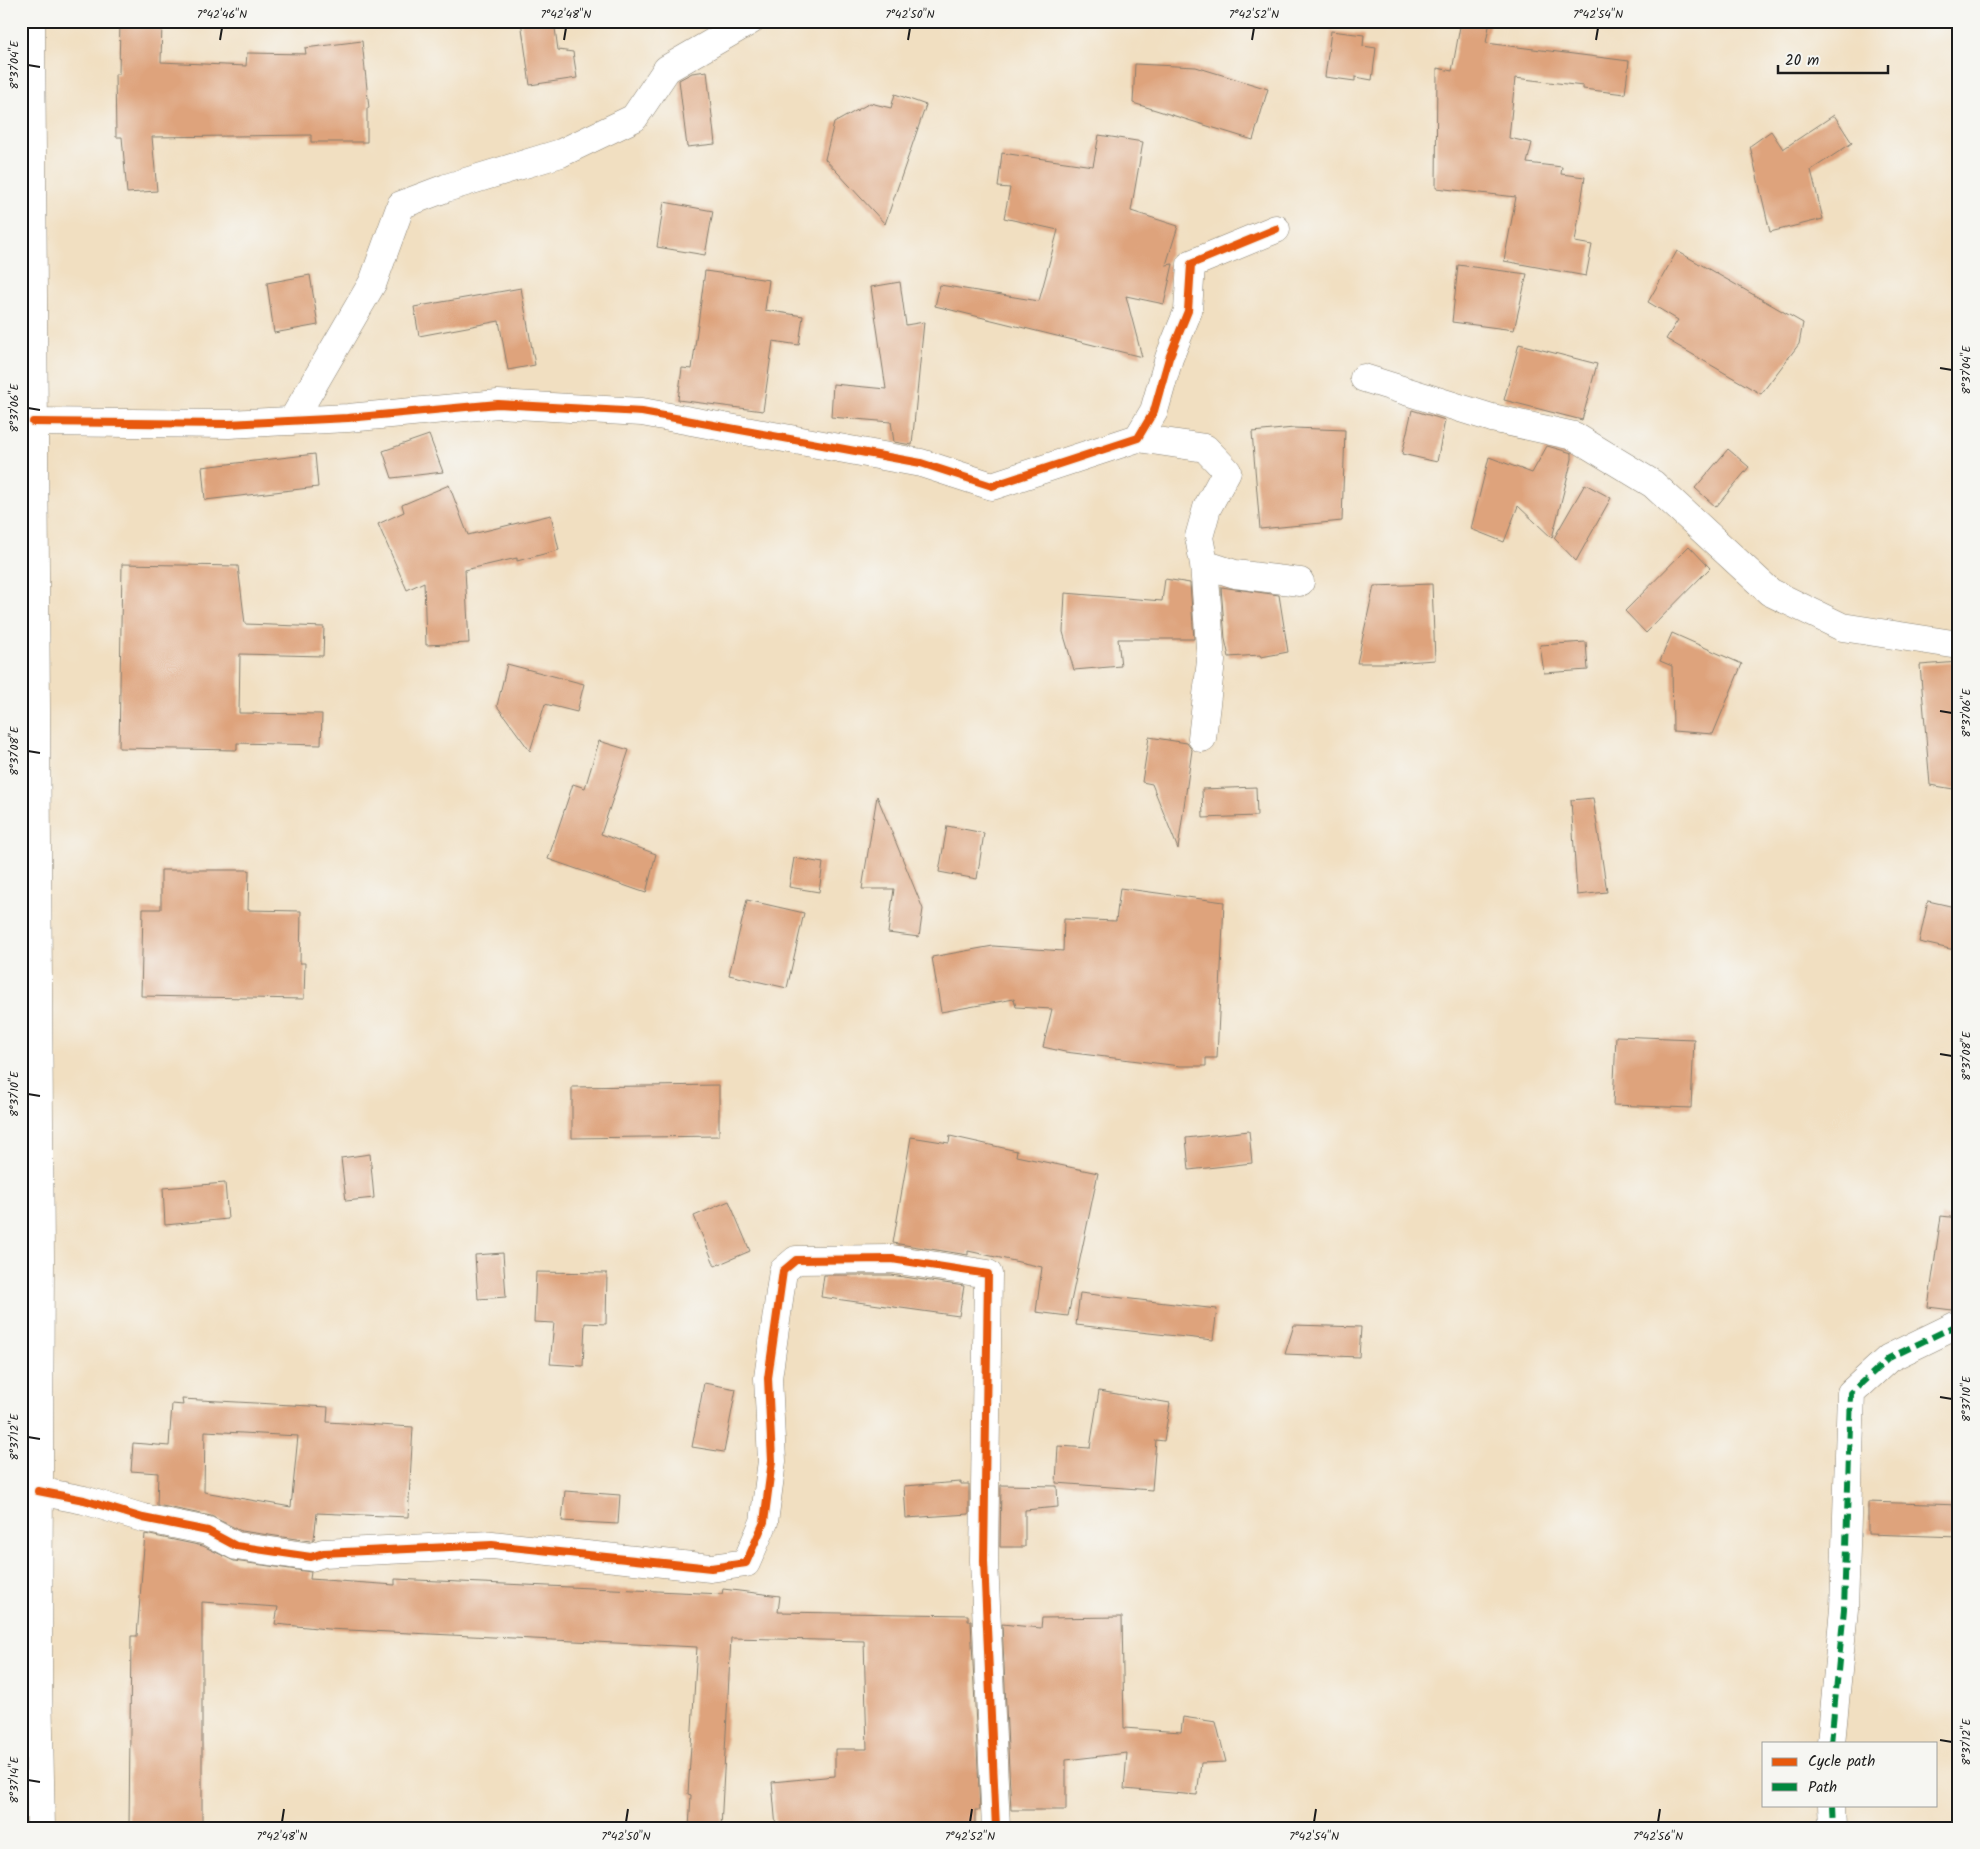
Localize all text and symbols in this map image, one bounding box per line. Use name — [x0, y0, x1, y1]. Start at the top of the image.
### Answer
text: 7°42'46"N — [197, 5, 247, 24]
text: 7°42'48"N — [541, 5, 591, 24]
text: 7°42'50"N — [885, 5, 935, 24]
text: 7°42'52"N — [1229, 5, 1279, 24]
text: 7°42'54"N — [1573, 5, 1623, 24]
text: 8°37'04"E — [5, 40, 24, 90]
scale bar — [1778, 42, 1888, 74]
text: 20 m — [1785, 49, 1819, 73]
text: 8°37'04"E — [1957, 345, 1976, 395]
text: 8°37'06"E — [5, 382, 24, 433]
text: 8°37'06"E — [1957, 687, 1976, 738]
text: 8°37'08"E — [5, 725, 24, 776]
text: 8°37'08"E — [1957, 1030, 1976, 1081]
text: 8°37'10"E — [5, 1070, 24, 1117]
text: 8°37'10"E — [1957, 1375, 1976, 1422]
text: 8°37'12"E — [5, 1412, 24, 1461]
text: 8°37'12"E — [1957, 1717, 1976, 1766]
legend — [1762, 1742, 1938, 1806]
text: Cycle path — [1808, 1750, 1875, 1774]
text: 8°37'14"E — [5, 1756, 24, 1803]
text: Path — [1808, 1776, 1837, 1800]
text: 7°42'48"N — [257, 1827, 307, 1846]
text: 7°42'50"N — [601, 1827, 651, 1846]
text: 7°42'52"N — [945, 1827, 995, 1846]
text: 7°42'54"N — [1289, 1827, 1339, 1846]
text: 7°42'56"N — [1633, 1827, 1683, 1846]

